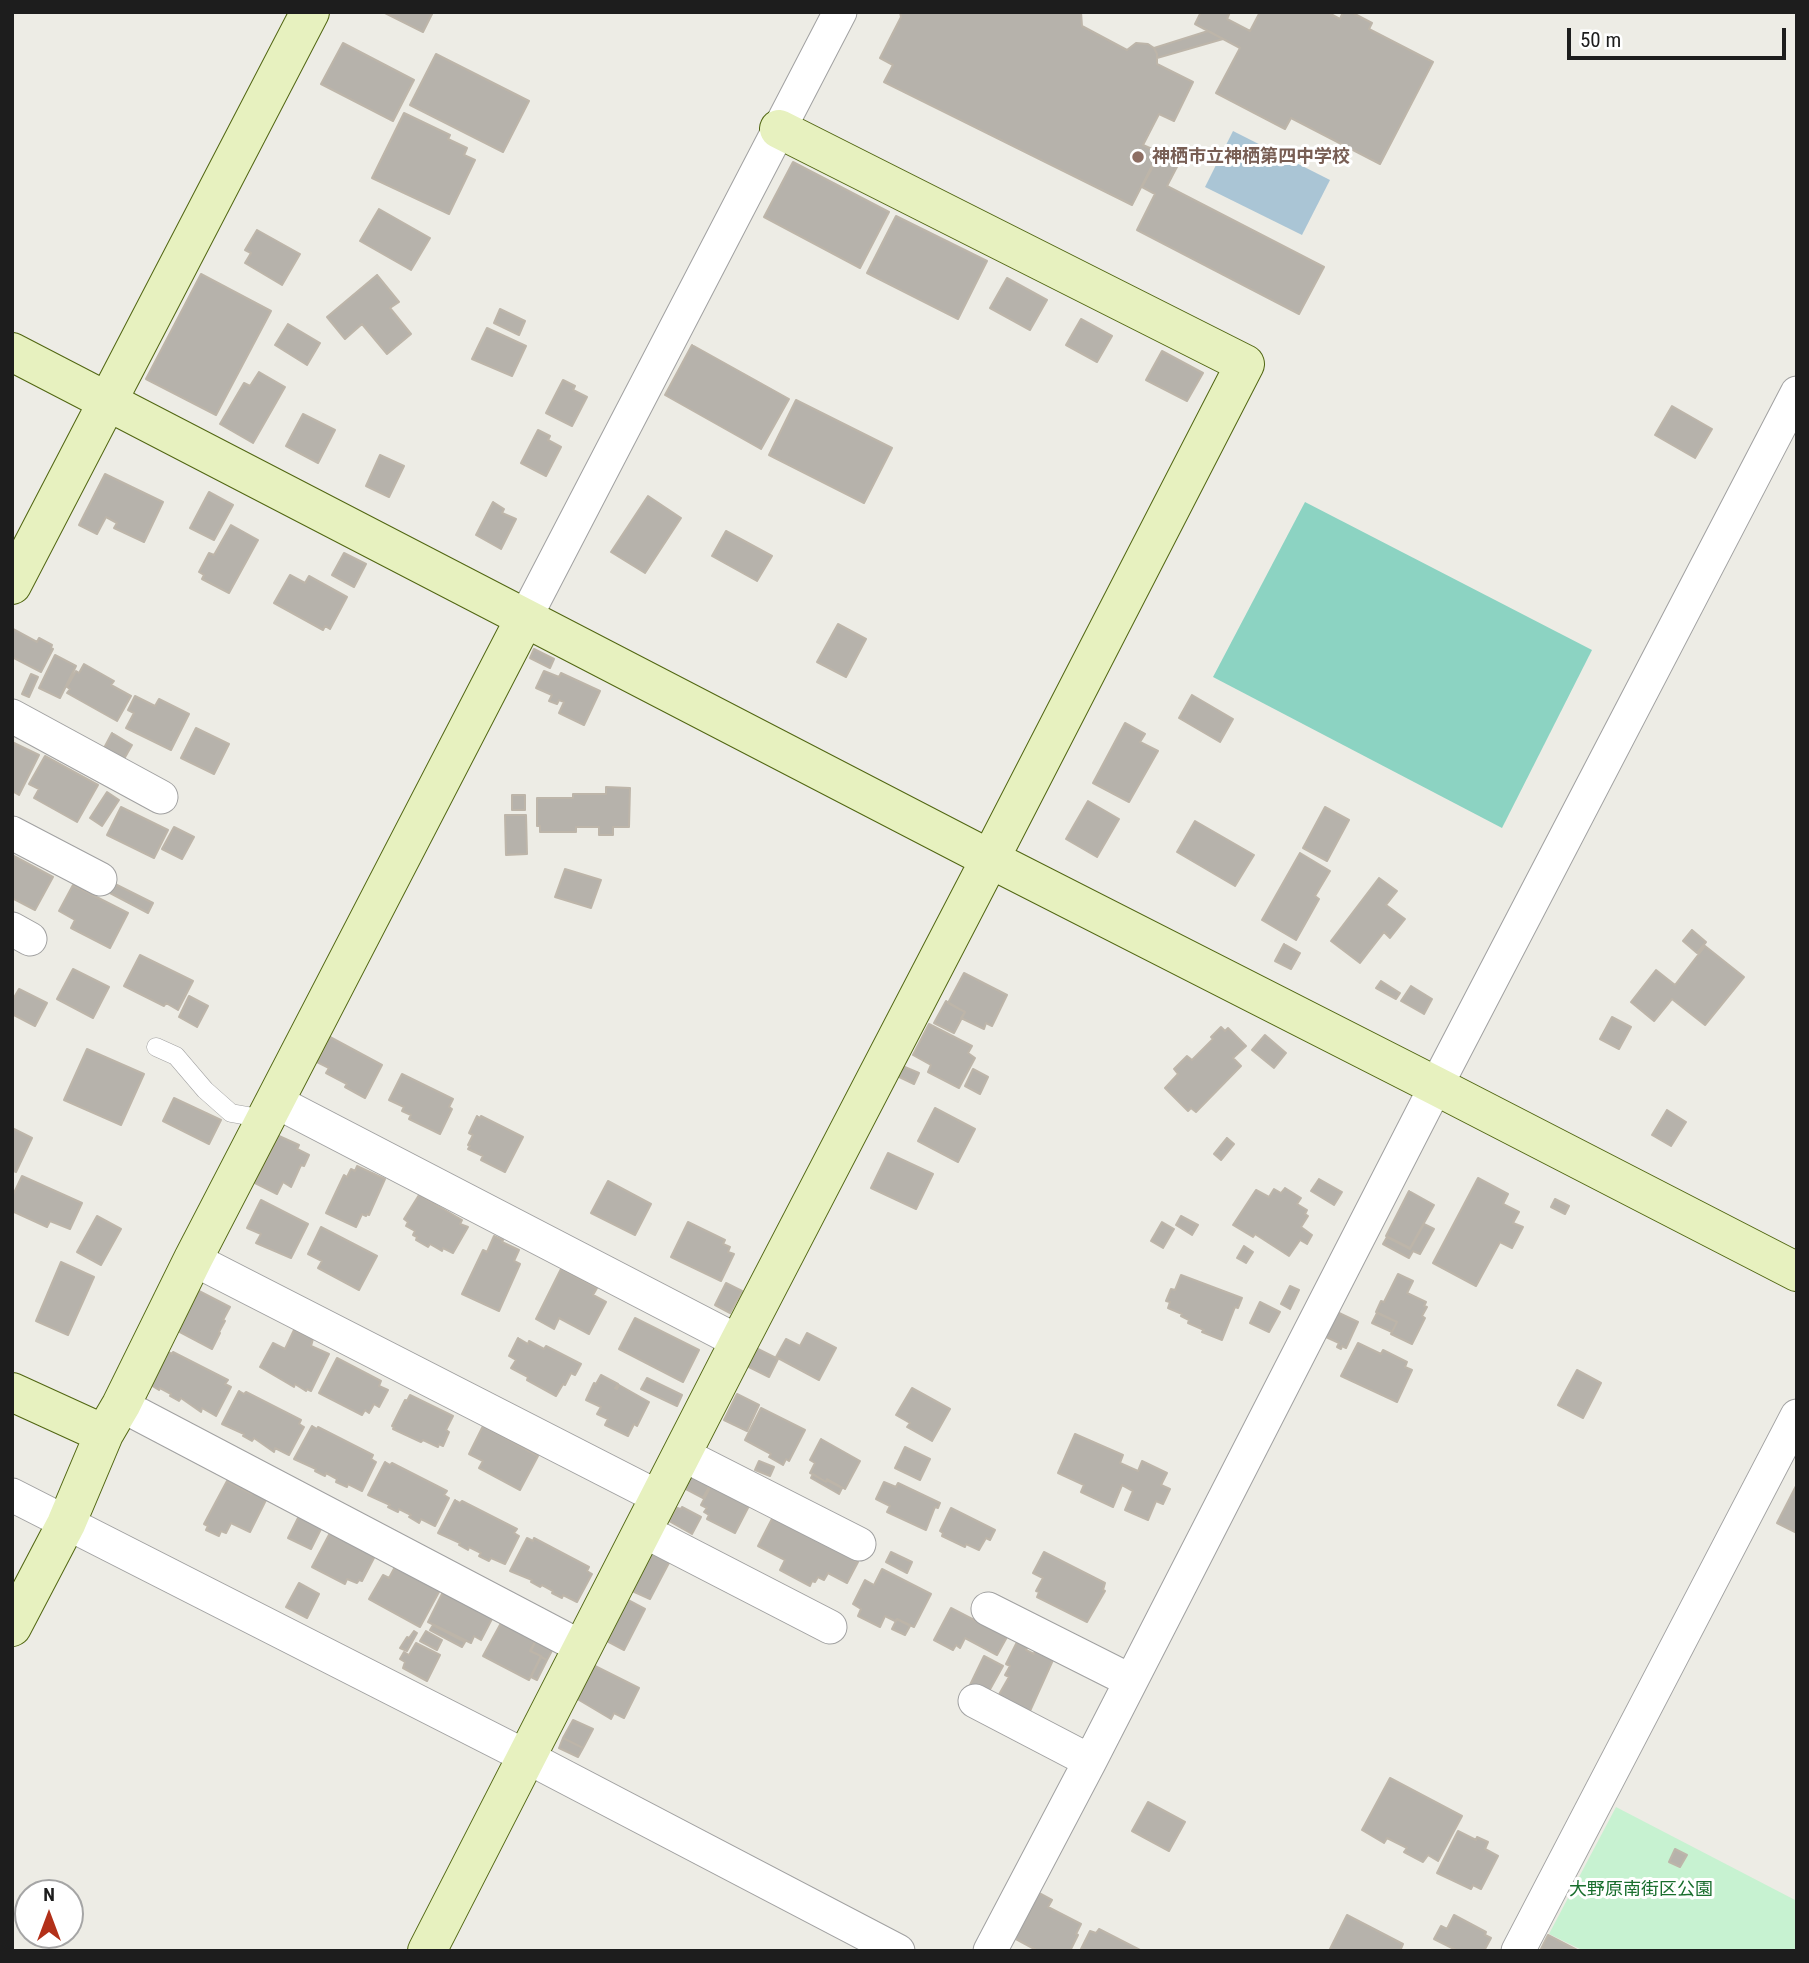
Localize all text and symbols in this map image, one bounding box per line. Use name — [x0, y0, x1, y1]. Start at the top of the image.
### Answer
scale bar — [1571, 14, 1790, 58]
text: 50 m — [1580, 28, 1621, 52]
place label: 神栖市立神栖第四中学校 — [1152, 146, 1350, 168]
marker: 神栖市立神栖第四中学校 — [1130, 149, 1146, 165]
north arrow — [14, 1879, 84, 1949]
park label: 大野原南街区公園 — [1569, 1879, 1713, 1901]
text: N — [43, 1883, 55, 1906]

